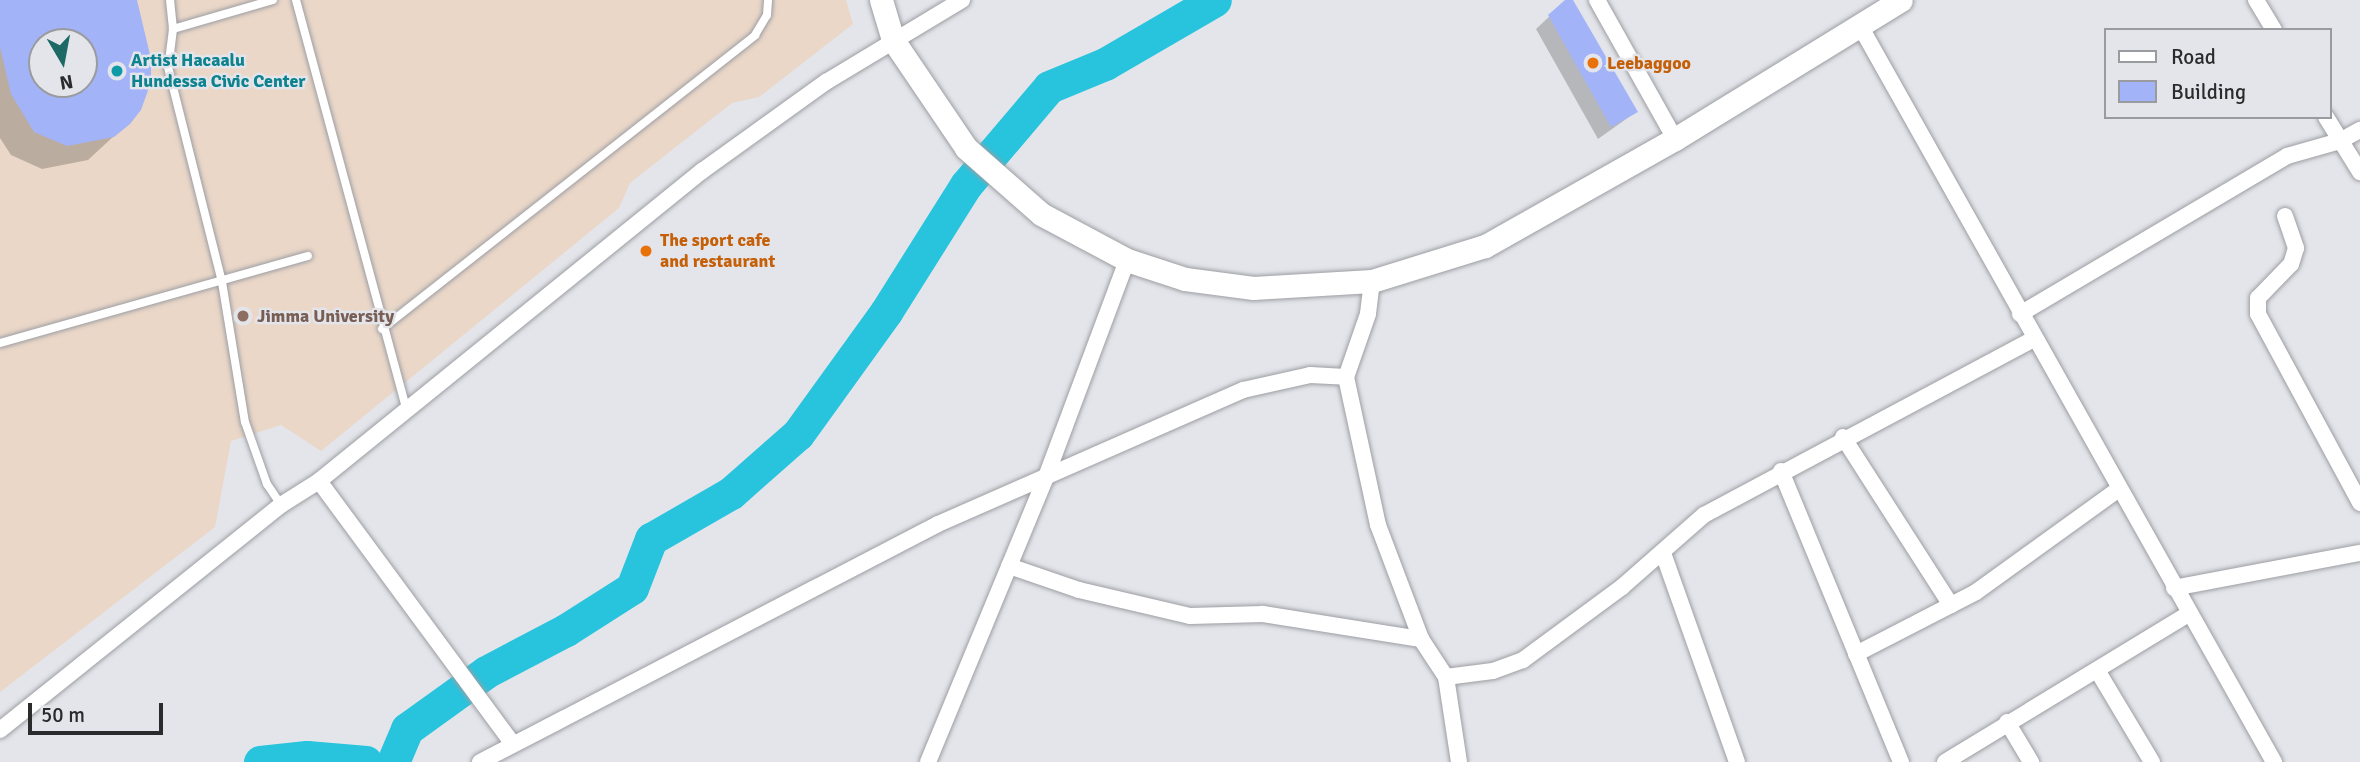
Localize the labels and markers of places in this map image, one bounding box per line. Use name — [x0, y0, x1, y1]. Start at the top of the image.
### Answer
place label: Artist Hacaalu Hundessa Civic Center — [131, 50, 306, 92]
place label: Leebaggoo — [1607, 52, 1691, 74]
marker: Leebaggoo — [1585, 55, 1601, 71]
marker: Artist Hacaalu Hundessa Civic Center — [109, 63, 125, 79]
place label: The sport cafe and restaurant — [660, 230, 775, 272]
marker: The sport cafe and restaurant — [638, 243, 654, 259]
place label: Jimma University — [257, 305, 394, 327]
marker: Jimma University — [235, 308, 251, 324]

